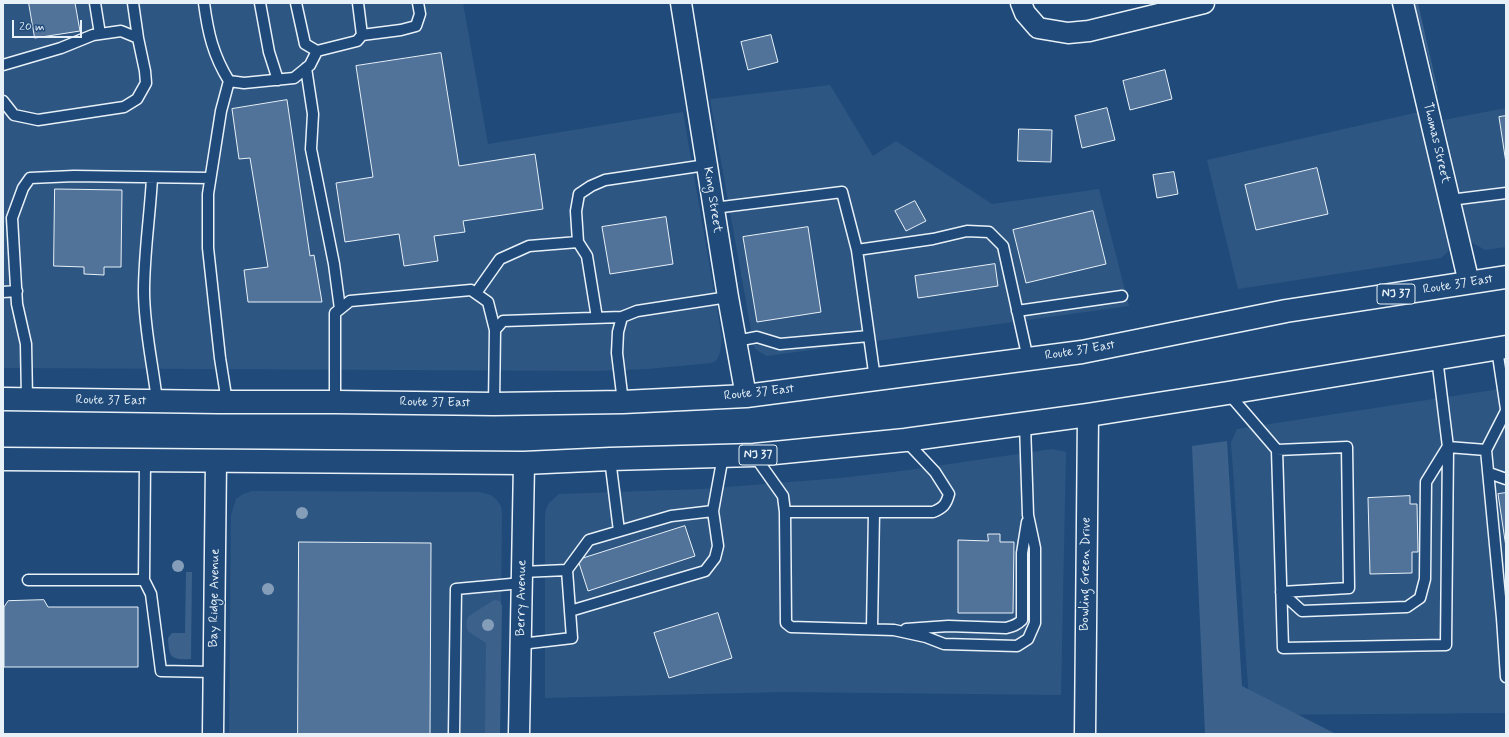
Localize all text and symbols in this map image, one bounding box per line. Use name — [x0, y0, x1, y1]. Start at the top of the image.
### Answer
scale bar — [14, 12, 84, 38]
text: 20 m — [19, 19, 45, 35]
street label: Thomas Street — [1419, 101, 1453, 185]
street label: King Street — [699, 166, 725, 234]
street label: Route 37 East — [1422, 272, 1494, 298]
road number: NJ 37 — [1377, 284, 1415, 304]
street label: Route 37 East — [1044, 338, 1116, 364]
street label: Route 37 East — [723, 382, 795, 404]
street label: Route 37 East — [76, 393, 146, 409]
street label: Route 37 East — [400, 395, 470, 411]
road number: NJ 37 — [739, 445, 777, 465]
street label: Bowling Green Drive — [1077, 517, 1095, 631]
street label: Bay Ridge Avenue — [206, 548, 224, 648]
street label: Berry Avenue — [514, 560, 530, 636]

